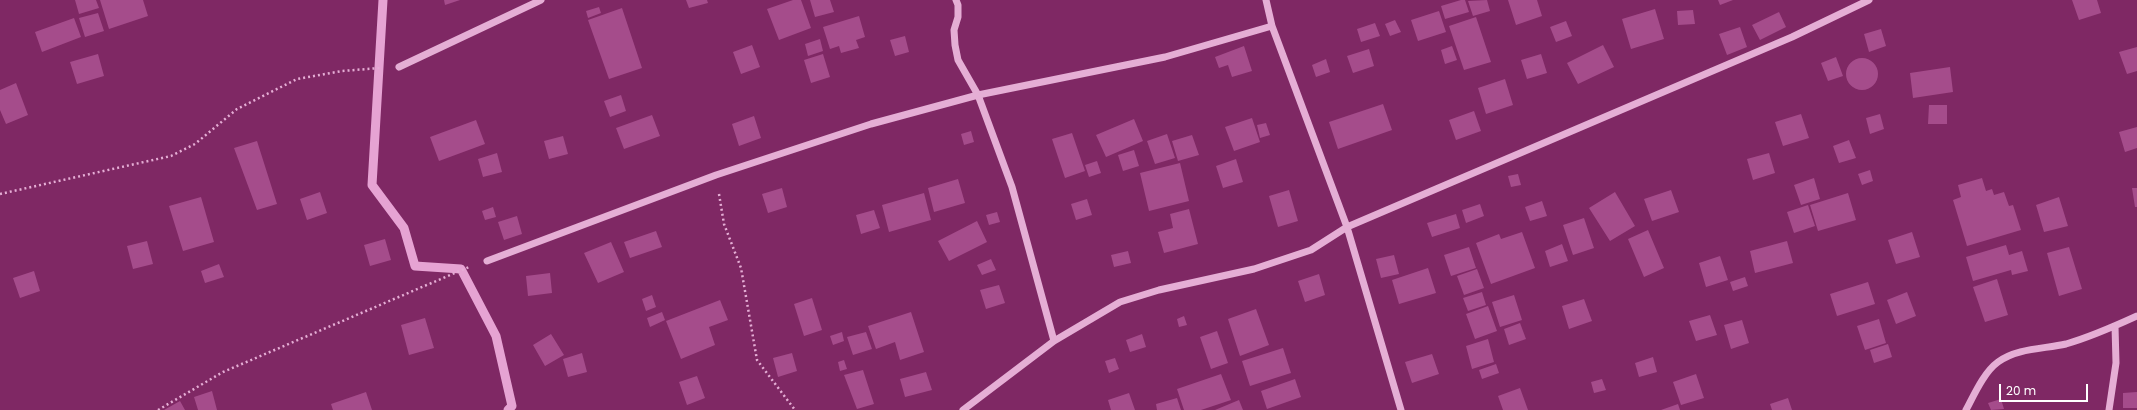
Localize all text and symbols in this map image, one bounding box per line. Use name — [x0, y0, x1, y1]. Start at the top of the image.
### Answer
scale bar — [2001, 376, 2090, 402]
text: 20 m — [2006, 382, 2036, 399]

